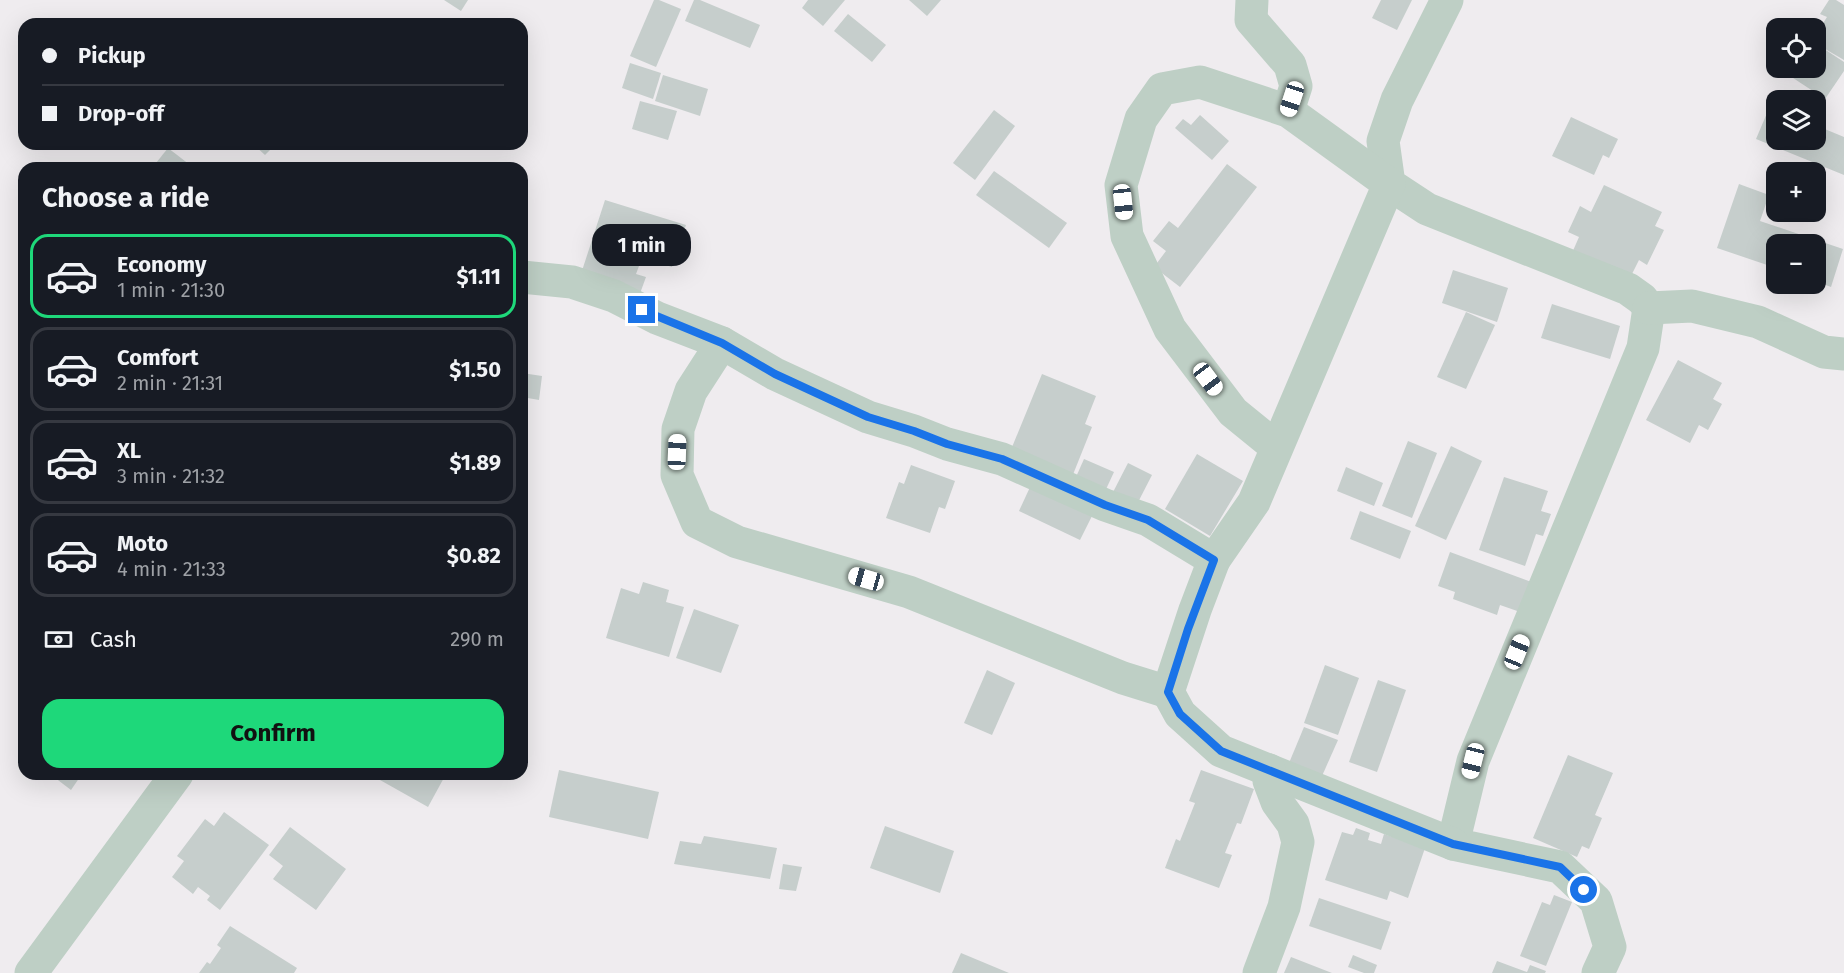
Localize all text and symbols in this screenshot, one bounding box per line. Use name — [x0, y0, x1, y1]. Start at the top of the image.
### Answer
map controls — [1766, 18, 1826, 294]
button: locate — [1766, 18, 1826, 78]
text: Pickup — [78, 42, 146, 69]
car — [1278, 79, 1306, 119]
button: layers — [1766, 90, 1826, 150]
text: Drop-off — [78, 100, 164, 127]
button: + — [1766, 162, 1826, 222]
text: Choose a ride — [42, 182, 209, 214]
car — [1112, 183, 1134, 221]
callout: 1 min — [592, 223, 692, 265]
text: 1 min — [617, 233, 666, 257]
button: − — [1766, 234, 1826, 294]
icon: car — [45, 249, 99, 303]
text: Economy — [117, 251, 206, 278]
text: $1.11 — [456, 263, 501, 290]
text: 1 min · 21:30 — [117, 278, 225, 302]
route end — [628, 296, 655, 323]
icon: car — [45, 342, 99, 396]
text: Comfort — [117, 344, 198, 371]
text: $1.50 — [449, 356, 501, 383]
car — [1190, 359, 1226, 399]
text: 2 min · 21:31 — [117, 371, 223, 395]
car — [667, 434, 687, 470]
icon: car — [45, 435, 99, 489]
text: XL — [117, 437, 141, 464]
text: $1.89 — [449, 449, 501, 476]
text: 3 min · 21:32 — [117, 464, 225, 488]
icon: car — [45, 528, 99, 582]
text: Moto — [117, 530, 168, 557]
text: $0.82 — [447, 542, 501, 569]
text: 4 min · 21:33 — [117, 557, 226, 581]
car — [846, 565, 886, 593]
icon: cash — [42, 623, 75, 656]
text: Cash — [90, 626, 137, 653]
text: 290 m — [450, 627, 504, 651]
car — [1502, 632, 1532, 672]
button: Confirm — [42, 699, 504, 768]
car — [1460, 741, 1486, 781]
route start — [1570, 876, 1597, 903]

